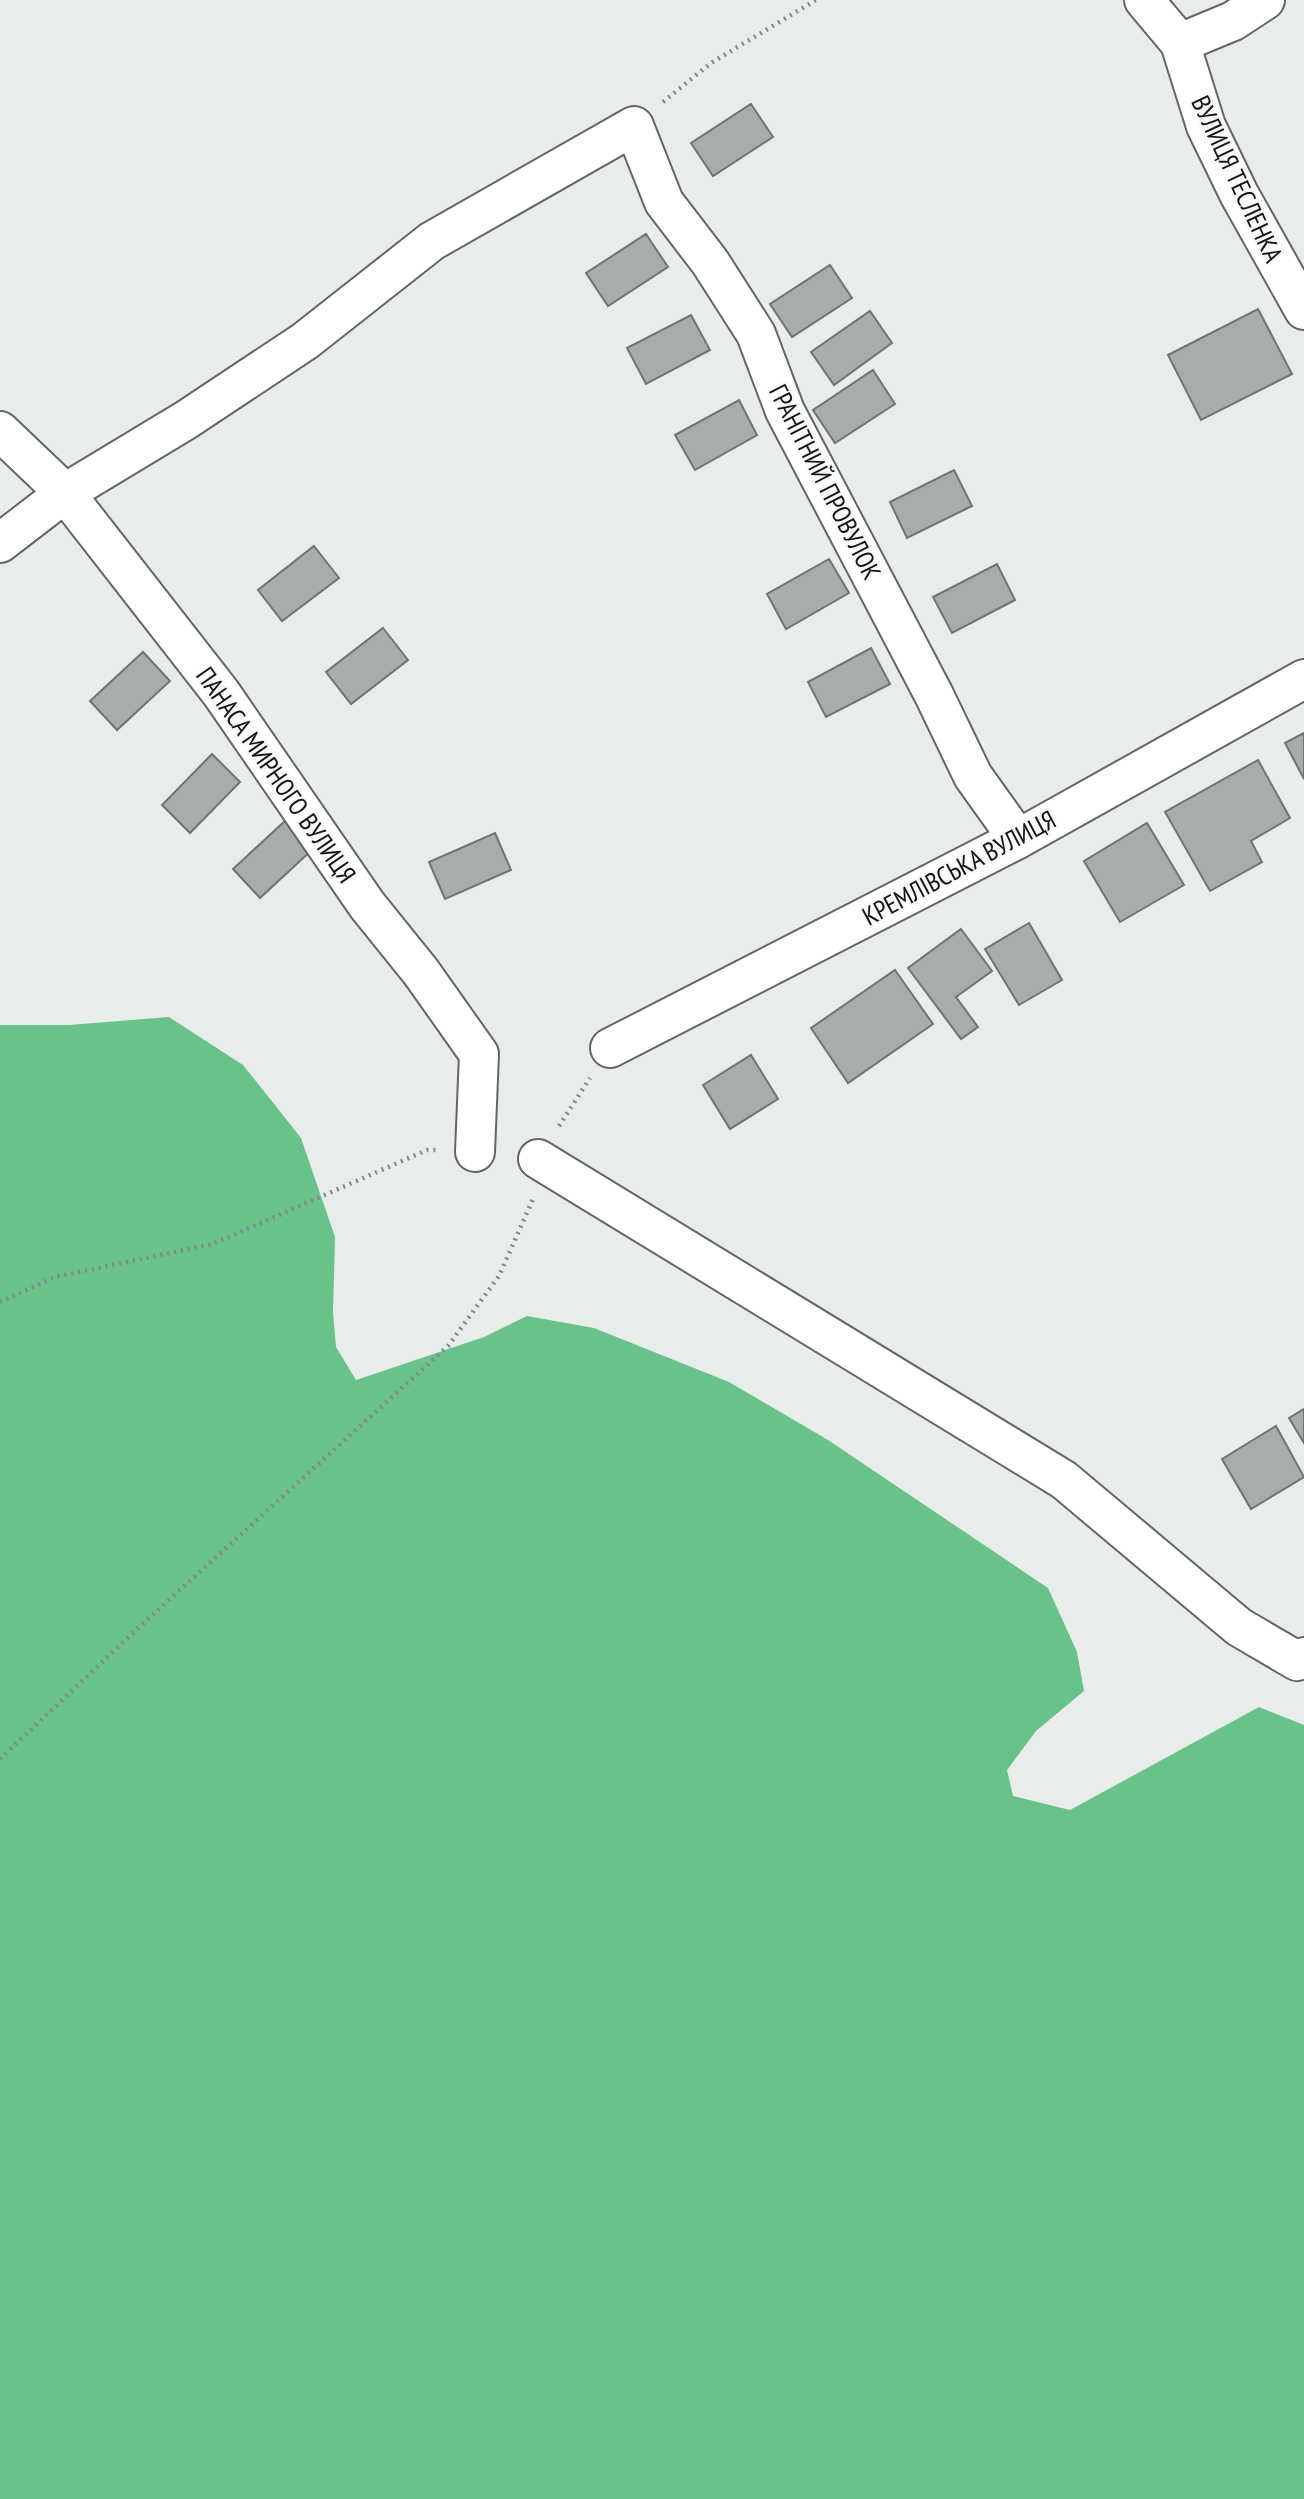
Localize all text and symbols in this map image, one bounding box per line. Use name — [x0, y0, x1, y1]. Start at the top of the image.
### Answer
street label: ВУЛИЦЯ ТЕСЛЕНКА — [1184, 90, 1291, 268]
street label: ГРАНІТНИЙ ПРОВУЛОК — [762, 379, 889, 585]
street label: ПАНАСА МИРНОГО ВУЛИЦЯ — [189, 660, 363, 889]
street label: КРЕМЛІВСЬКА ВУЛИЦЯ — [856, 803, 1061, 932]

